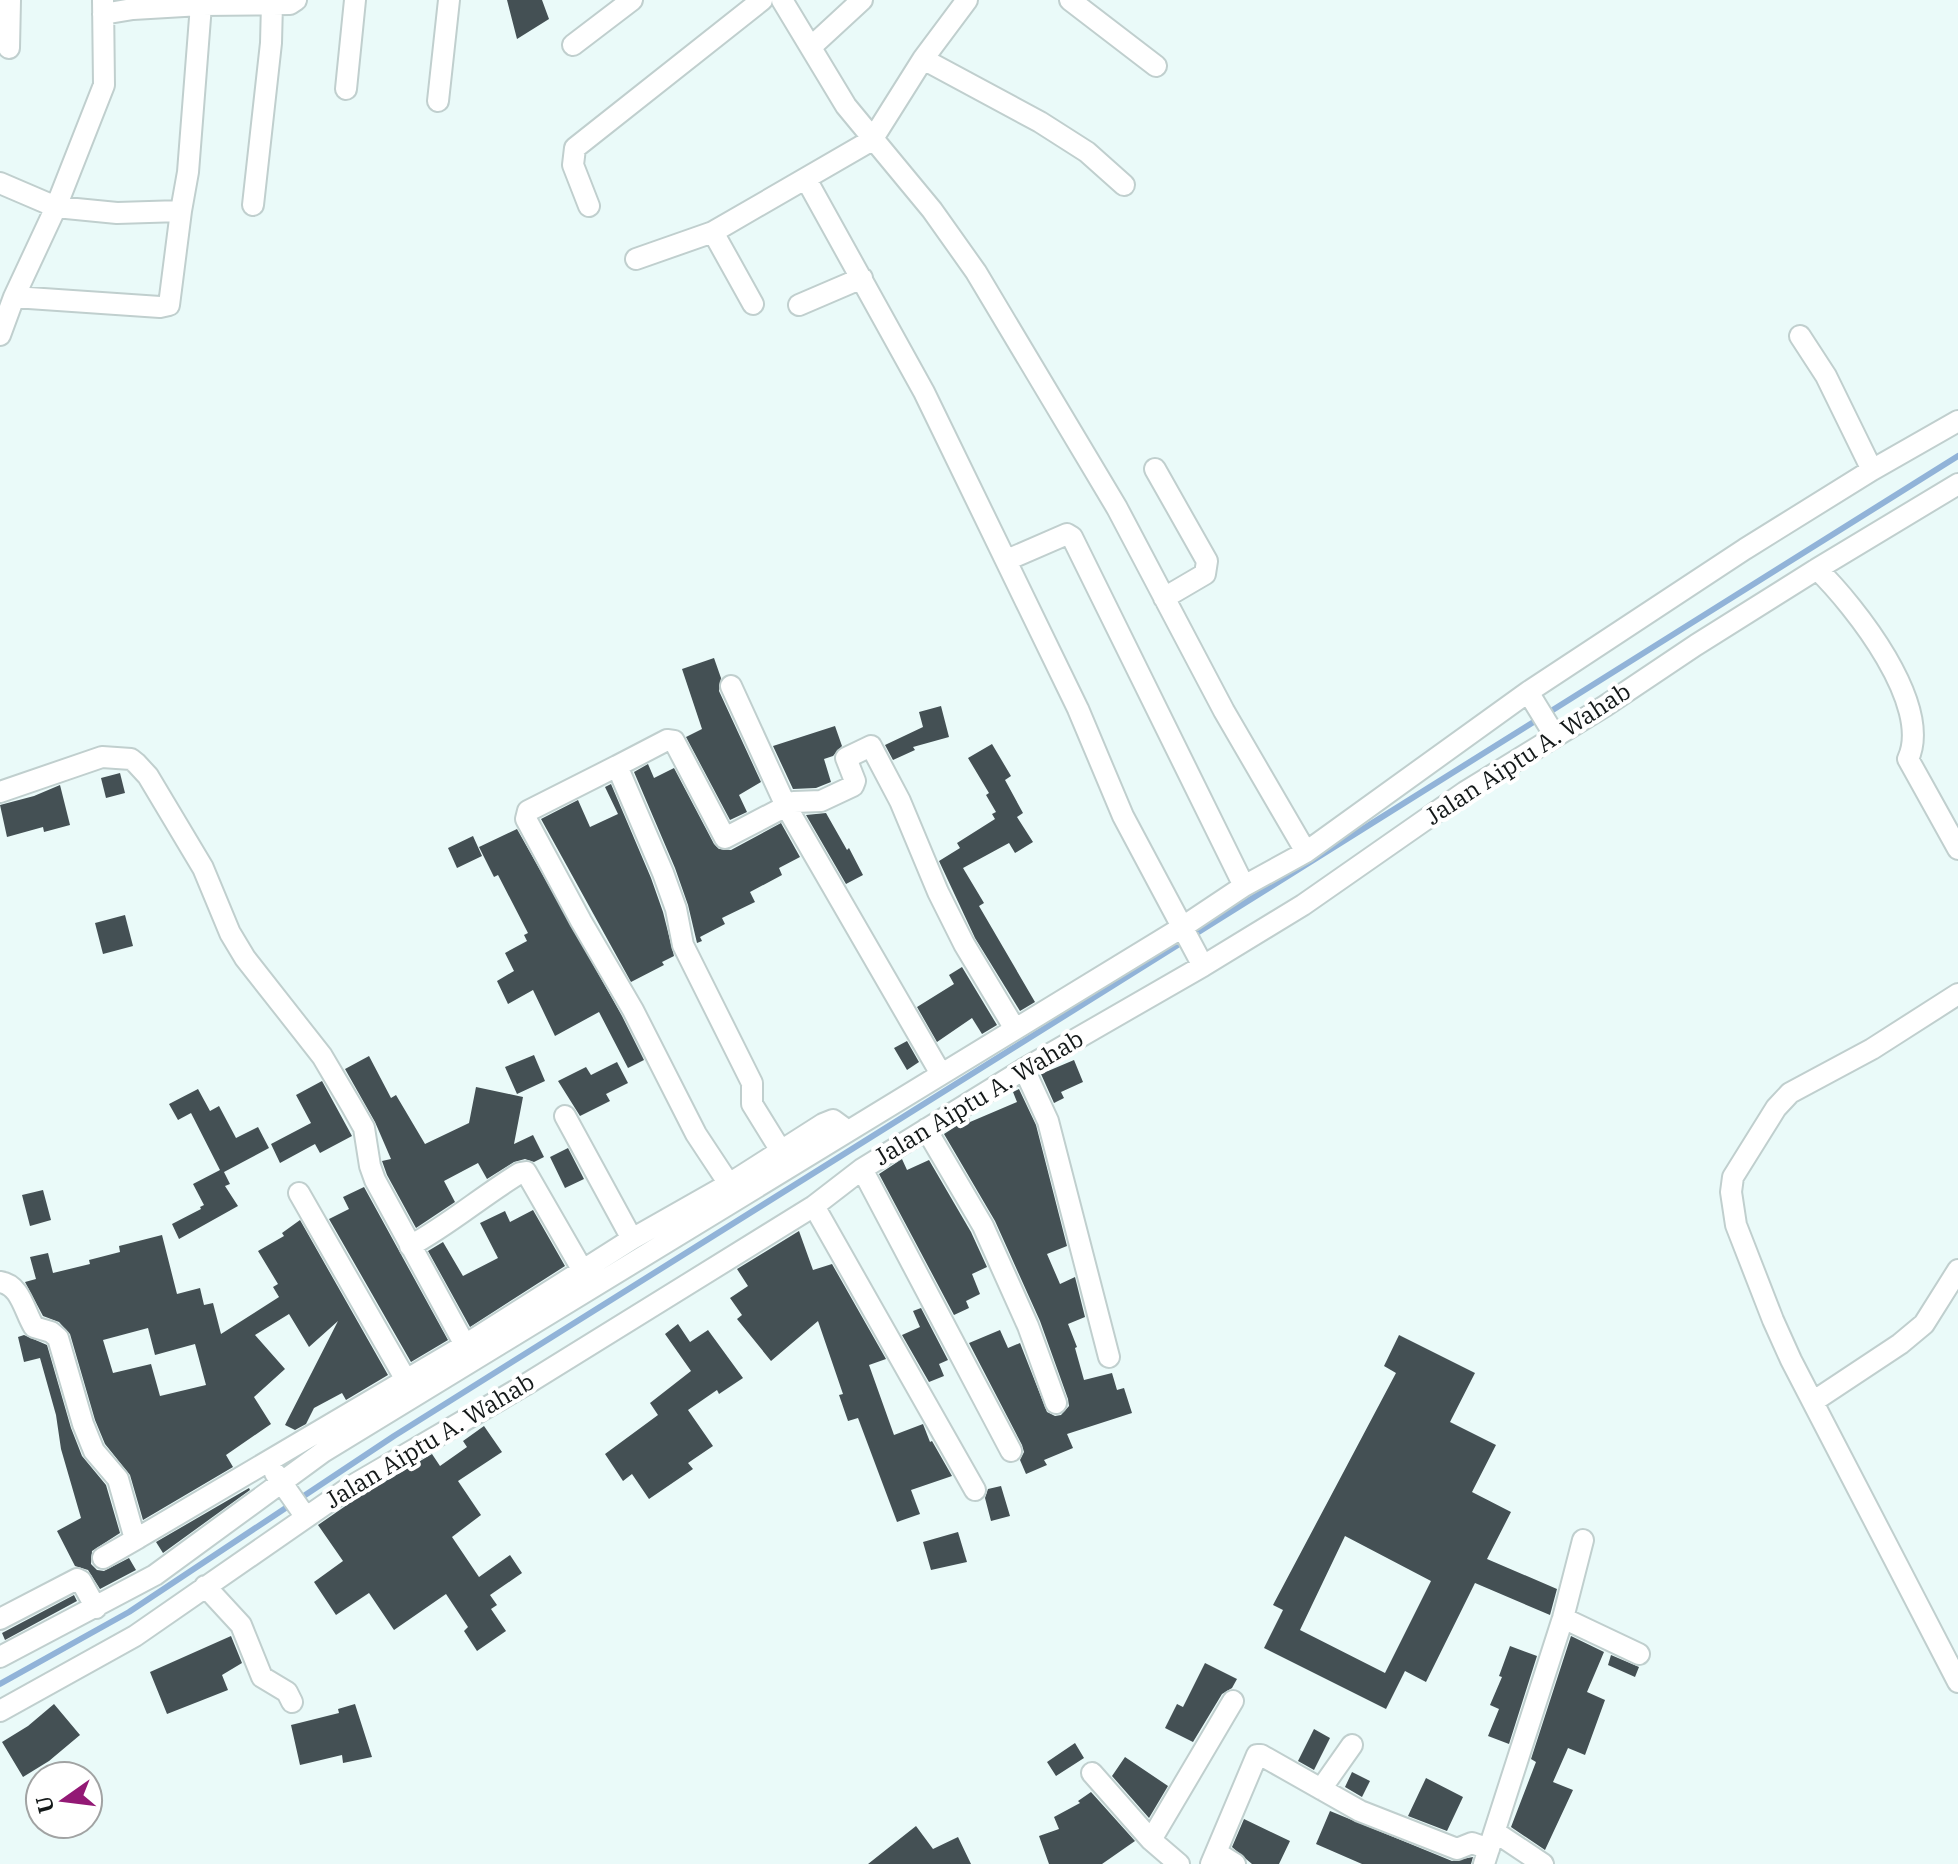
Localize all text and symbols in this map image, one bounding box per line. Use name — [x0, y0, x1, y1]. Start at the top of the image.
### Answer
street label: Jalan Aiptu A. Wahab — [1419, 675, 1636, 832]
street label: Jalan Aiptu A. Wahab — [868, 1022, 1089, 1172]
street label: Jalan Aiptu A. Wahab — [319, 1365, 540, 1515]
north arrow — [24, 1760, 104, 1840]
text: U — [28, 1793, 60, 1817]

